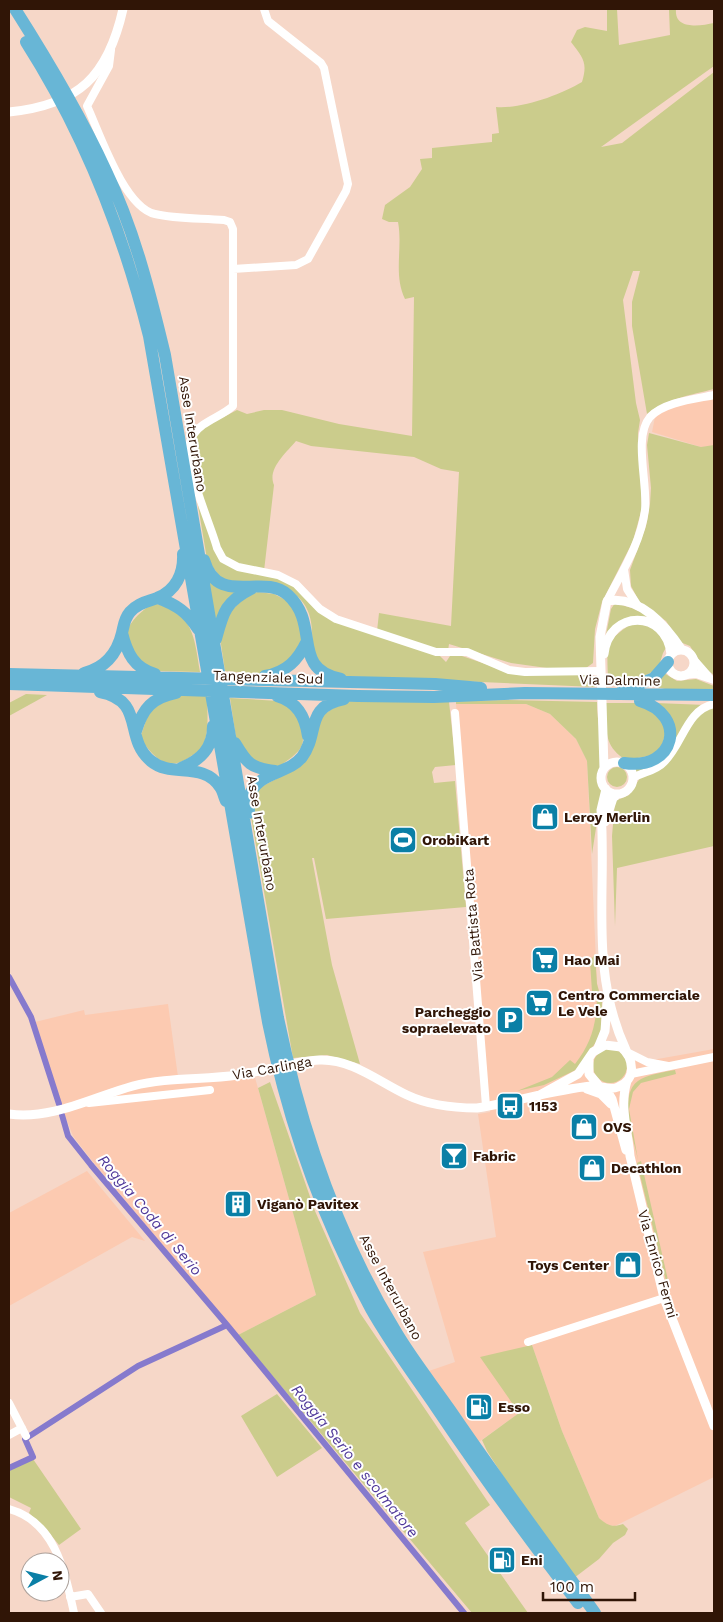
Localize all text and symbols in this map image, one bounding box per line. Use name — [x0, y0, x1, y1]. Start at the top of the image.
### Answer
street label: Asse Interurbano — [176, 375, 210, 493]
street label: Tangenziale Sud — [213, 667, 323, 687]
street label: Via Dalmine — [579, 671, 661, 689]
street label: Asse Interurbano — [244, 774, 280, 892]
shop icon: Leroy Merlin — [530, 802, 560, 832]
place label: Leroy Merlin — [564, 809, 650, 825]
sports icon: OrobiKart — [388, 825, 418, 855]
place label: OrobiKart — [422, 832, 489, 848]
street label: Via Battista Rota — [460, 868, 486, 982]
supermarket icon: Hao Mai — [530, 945, 560, 975]
place label: Hao Mai — [564, 952, 620, 968]
place label: Centro Commerciale Le Vele — [558, 987, 700, 1019]
supermarket icon: Centro Commerciale Le Vele — [524, 988, 554, 1018]
place label: Parcheggio sopraelevato — [402, 1004, 491, 1036]
parking icon: Parcheggio sopraelevato — [495, 1005, 525, 1035]
street label: Via Carlinga — [231, 1053, 313, 1083]
bus stop icon: 1153 — [495, 1091, 525, 1121]
place label: 1153 — [529, 1098, 558, 1114]
shop icon: OVS — [569, 1112, 599, 1142]
place label: OVS — [603, 1119, 632, 1135]
bar icon: Fabric — [439, 1141, 469, 1171]
place label: Fabric — [473, 1148, 516, 1164]
water label: Roggia Coda di Serio — [94, 1151, 206, 1279]
shop icon: Decathlon — [577, 1153, 607, 1183]
place label: Decathlon — [611, 1160, 682, 1176]
building icon: Viganò Pavitex — [223, 1189, 253, 1219]
place label: Viganò Pavitex — [257, 1196, 360, 1212]
street label: Via Enrico Fermi — [635, 1208, 681, 1320]
street label: Asse Interurbano — [356, 1232, 426, 1342]
shop icon: Toys Center — [613, 1250, 643, 1280]
place label: Toys Center — [527, 1257, 609, 1273]
water label: Roggia Serio e scolmatore — [288, 1381, 422, 1541]
fuel station icon: Esso — [464, 1392, 494, 1422]
place label: Esso — [498, 1399, 530, 1415]
fuel station icon: Eni — [487, 1545, 517, 1575]
north arrow — [20, 1552, 70, 1602]
place label: Eni — [521, 1552, 543, 1568]
text: N — [49, 1569, 66, 1582]
scale bar — [543, 1570, 636, 1602]
text: 100 m — [550, 1578, 594, 1596]

